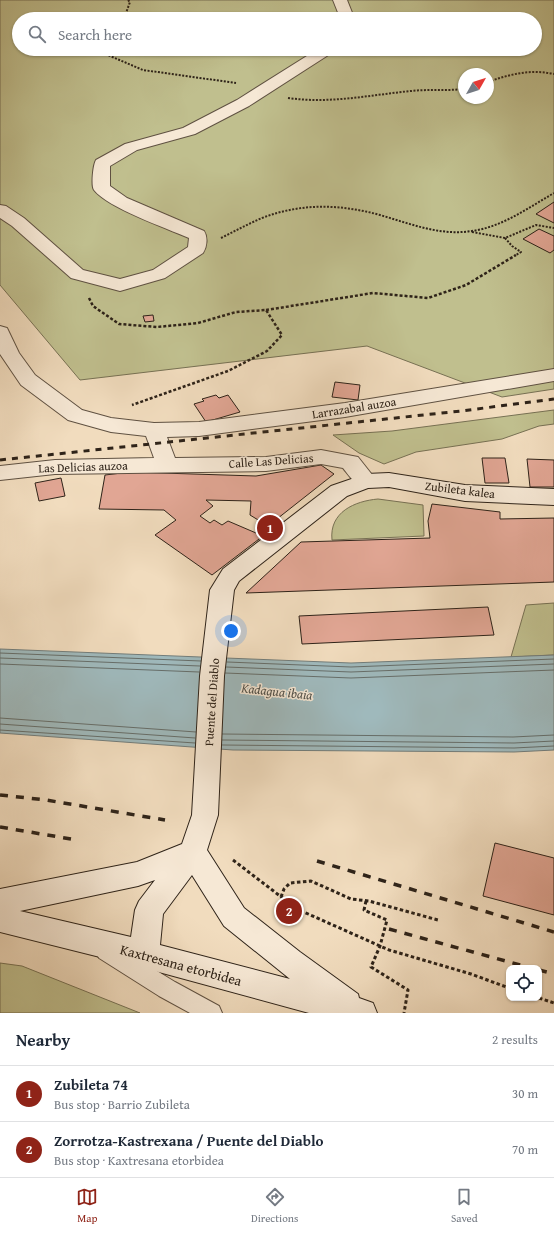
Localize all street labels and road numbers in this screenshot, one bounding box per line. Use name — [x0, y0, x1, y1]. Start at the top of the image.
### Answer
street label: Larrazabal auzoa — [311, 392, 398, 423]
street label: Calle Las Delicias — [228, 449, 314, 472]
street label: Las Delicias auzoa — [38, 456, 128, 477]
street label: Zubileta kalea — [424, 477, 496, 502]
street label: Puente del Diablo — [200, 658, 223, 746]
street label: Kaxtresana etorbidea — [118, 939, 244, 991]

